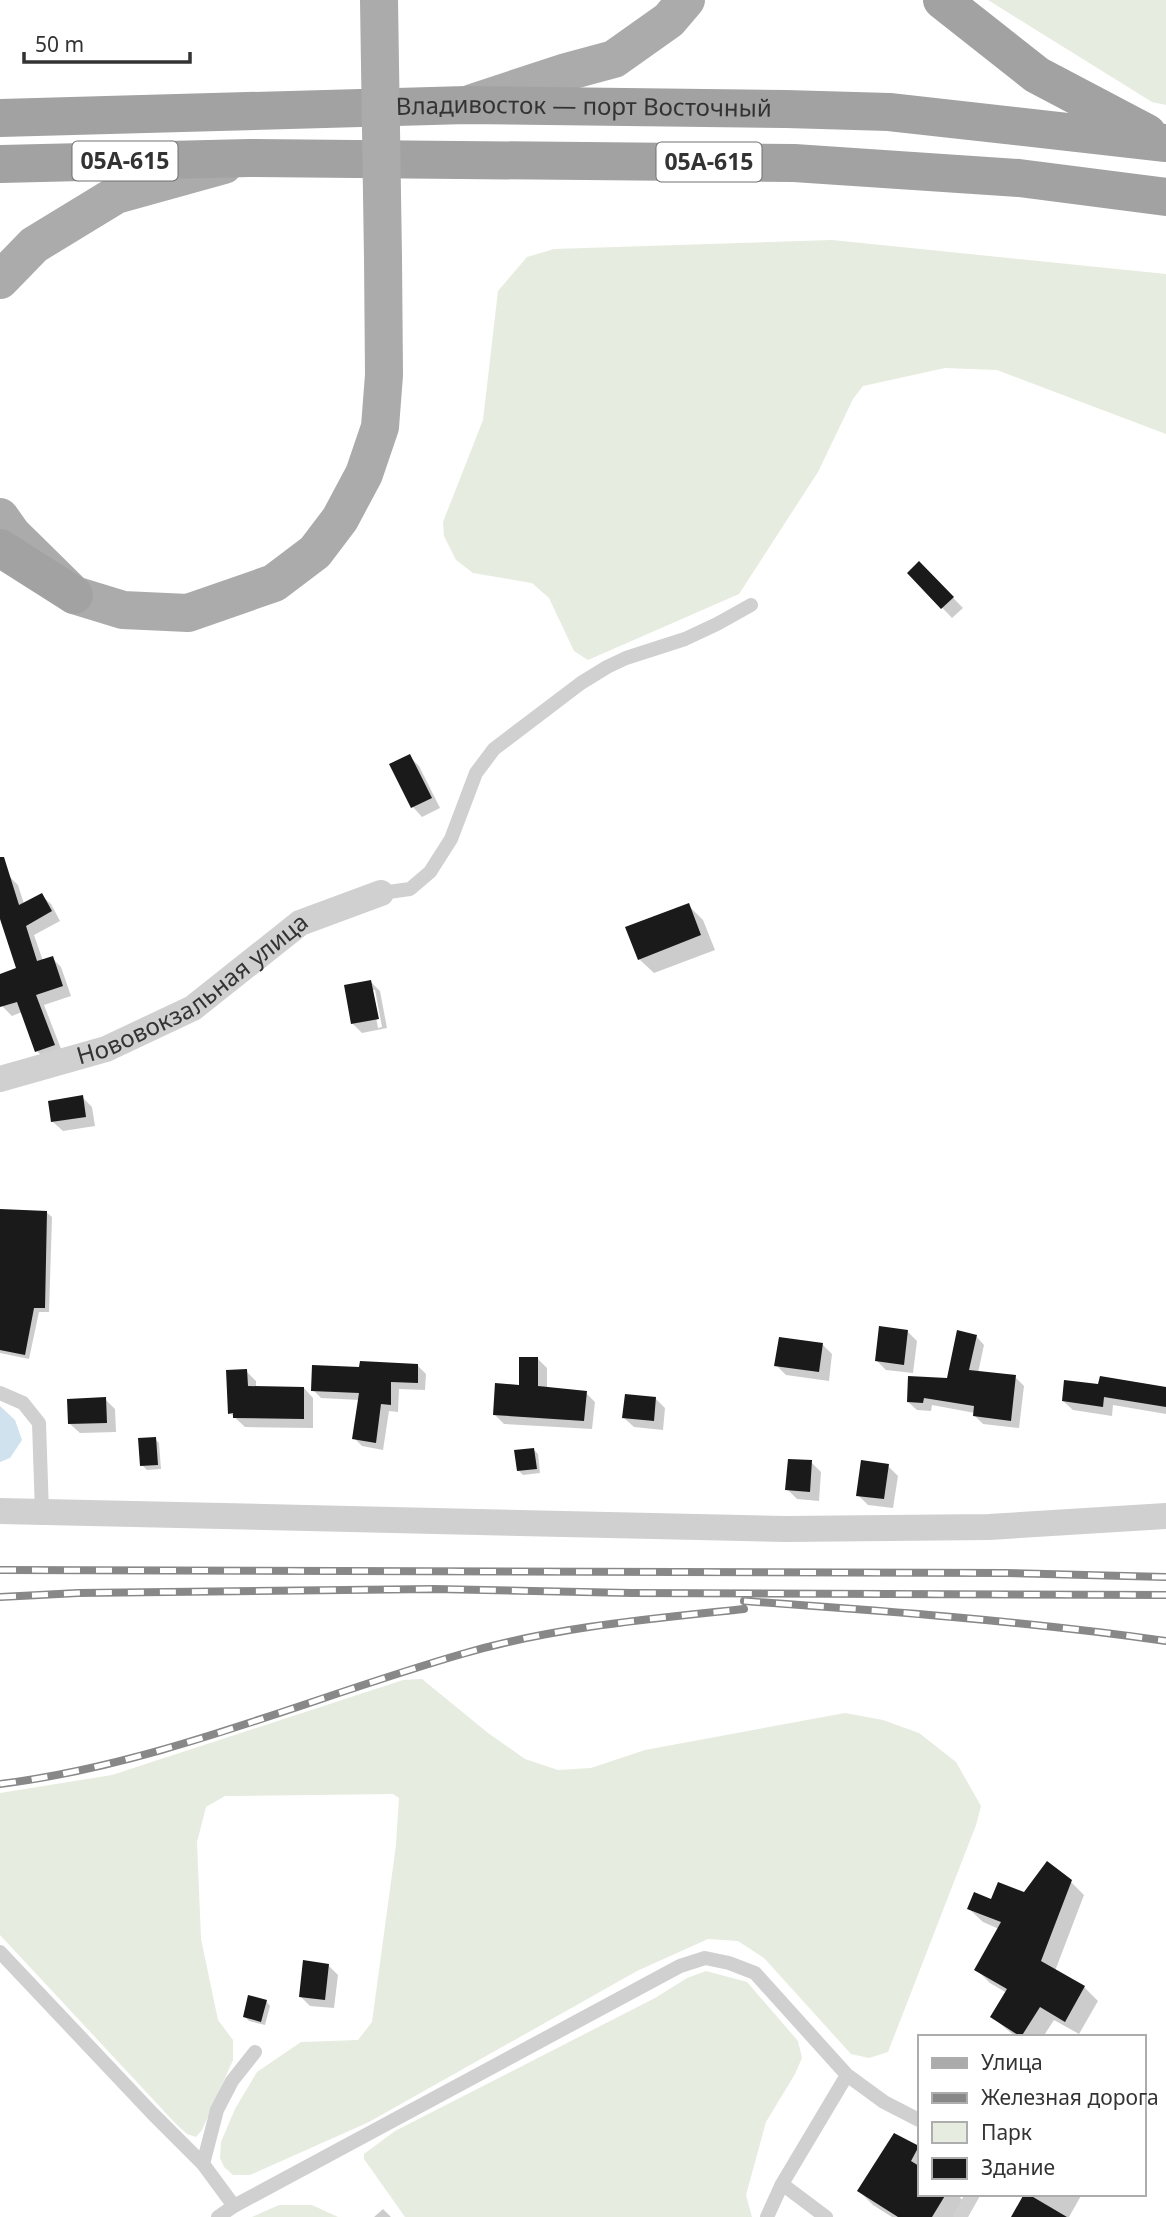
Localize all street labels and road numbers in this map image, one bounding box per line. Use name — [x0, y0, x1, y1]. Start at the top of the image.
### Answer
street label: Владивосток — порт Восточный — [395, 87, 772, 124]
road number: 05А-615 — [72, 142, 178, 180]
road number: 05А-615 — [656, 142, 762, 182]
street label: Нововокзальная улица — [73, 905, 314, 1072]

